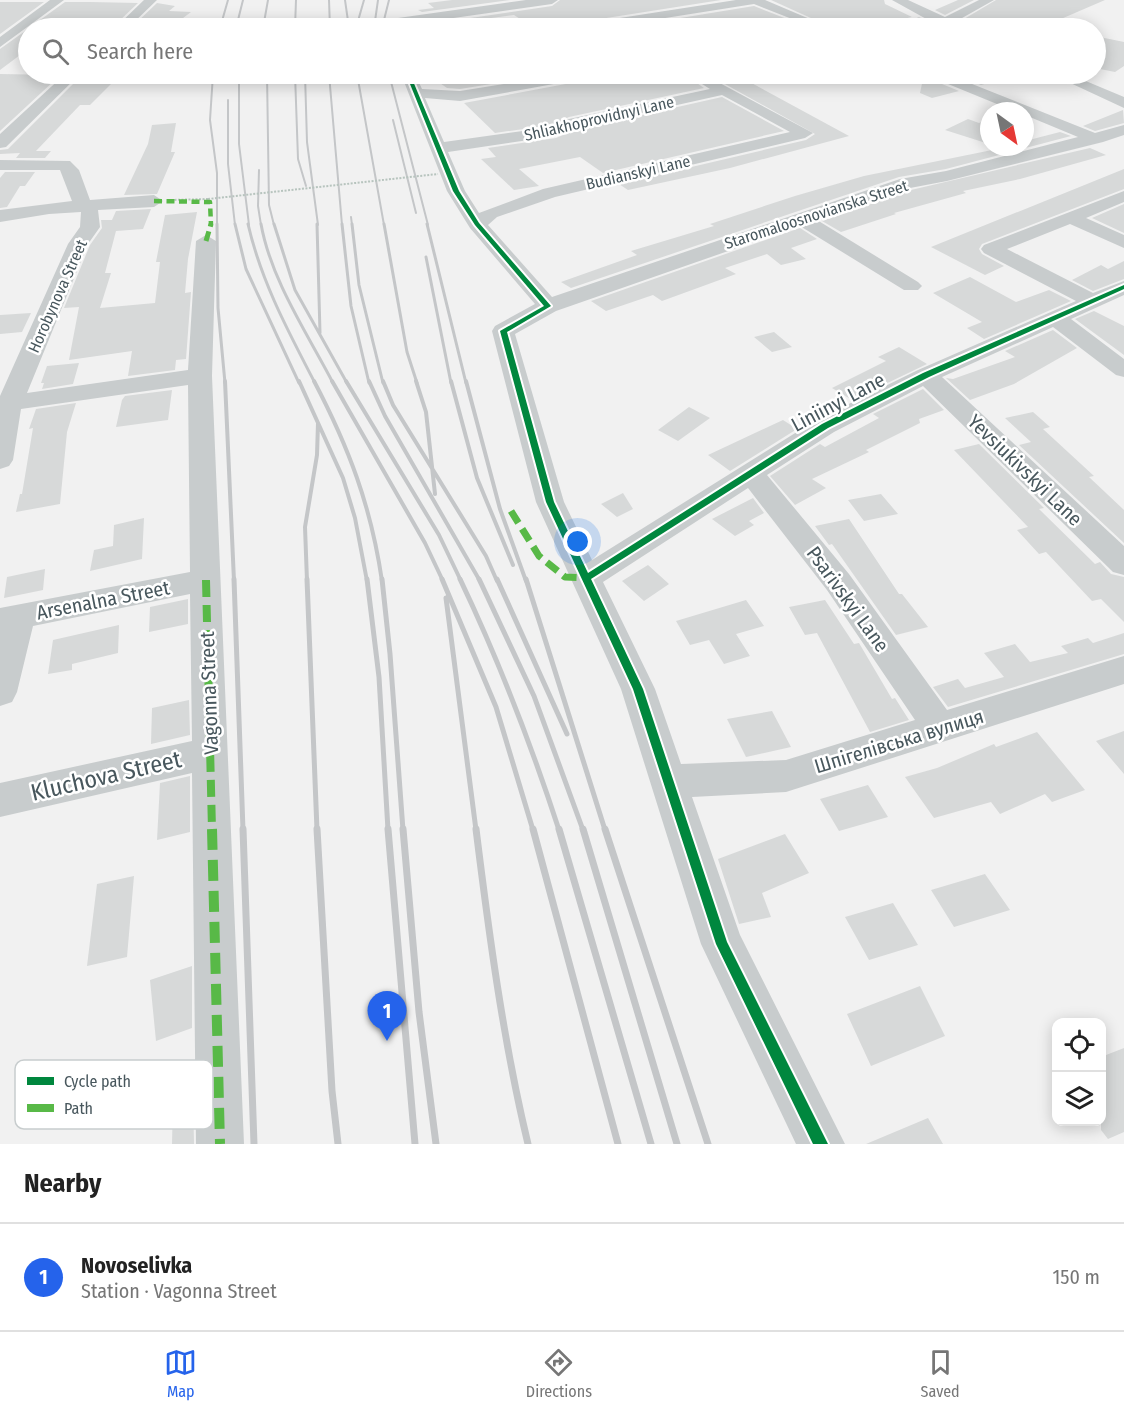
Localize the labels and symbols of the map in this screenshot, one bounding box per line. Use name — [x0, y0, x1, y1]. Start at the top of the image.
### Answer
street label: Shliakhoprovidnyi Lane — [522, 92, 676, 145]
north arrow — [980, 102, 1034, 156]
street label: Budianskyi Lane — [584, 151, 692, 194]
street label: Staromaloosnovianska Street — [722, 176, 911, 253]
street label: Horobynova Street — [24, 236, 91, 356]
street label: Liniinyi Lane — [787, 367, 889, 437]
street label: Yevsiukivskyi Lane — [963, 409, 1087, 531]
your location — [563, 527, 592, 556]
street label: Psarivskyi Lane — [802, 542, 894, 656]
street label: Arsenalna Street — [34, 575, 172, 625]
street label: Vagonna Street — [195, 630, 223, 755]
street label: Шпігелівська вулиця — [811, 704, 987, 778]
street label: Kluchova Street — [28, 745, 184, 807]
pin: 1 — [368, 992, 406, 1041]
legend — [15, 1060, 213, 1129]
text: Cycle path — [64, 1072, 131, 1091]
text: Path — [64, 1099, 93, 1118]

